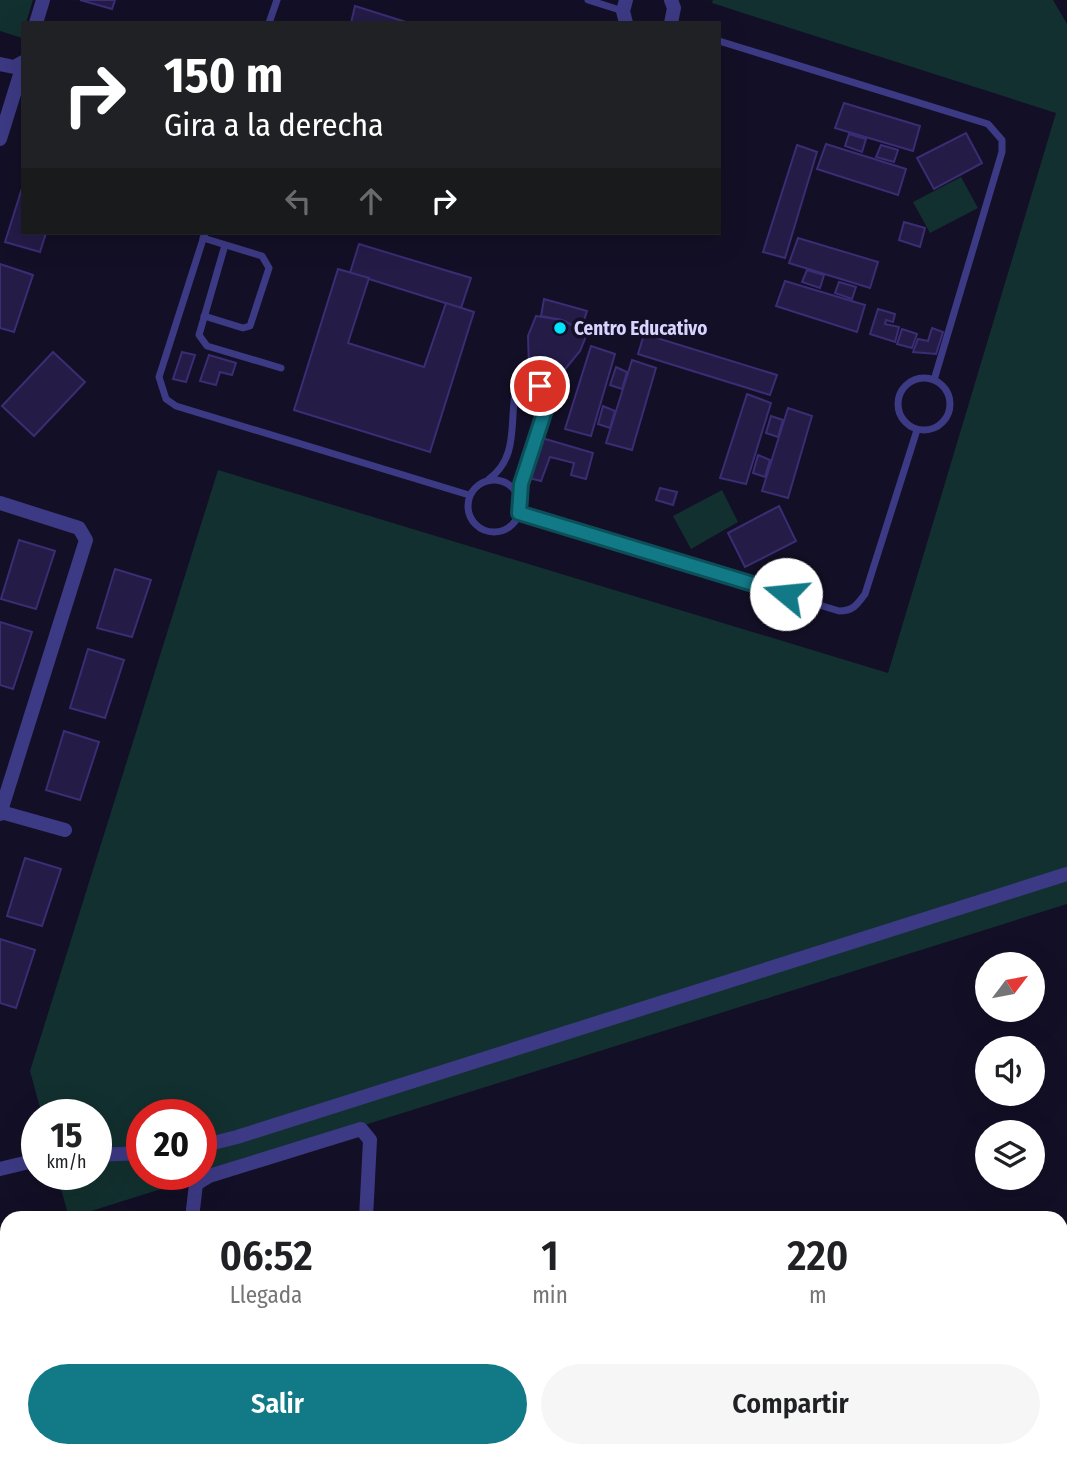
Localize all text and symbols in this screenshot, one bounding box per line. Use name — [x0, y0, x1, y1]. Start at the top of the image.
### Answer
text: 150 m — [164, 46, 283, 105]
icon: right — [49, 49, 140, 140]
text: Gira a la derecha — [164, 106, 384, 144]
icon: left — [279, 182, 317, 220]
icon: ahead — [352, 182, 390, 220]
icon: right — [425, 182, 463, 220]
place label: Centro Educativo — [574, 317, 707, 340]
marker: Centro Educativo — [552, 320, 568, 336]
pin — [510, 356, 570, 416]
icon: arrive — [521, 367, 559, 405]
position arrow — [749, 557, 823, 631]
north arrow — [975, 952, 1045, 1022]
map controls — [975, 952, 1045, 1190]
button: sound — [975, 1036, 1045, 1106]
speed limit sign: 20 — [126, 1099, 217, 1190]
text: 15 — [50, 1114, 82, 1156]
button: layers — [975, 1120, 1045, 1190]
text: km/h — [46, 1151, 87, 1173]
text: 06:52 — [219, 1231, 313, 1281]
text: 1 — [541, 1231, 559, 1281]
text: 220 — [787, 1231, 848, 1281]
text: Llegada — [230, 1281, 302, 1309]
text: min — [532, 1281, 568, 1309]
text: m — [809, 1281, 827, 1309]
button: Salir — [28, 1364, 527, 1444]
button: Compartir — [541, 1364, 1040, 1444]

